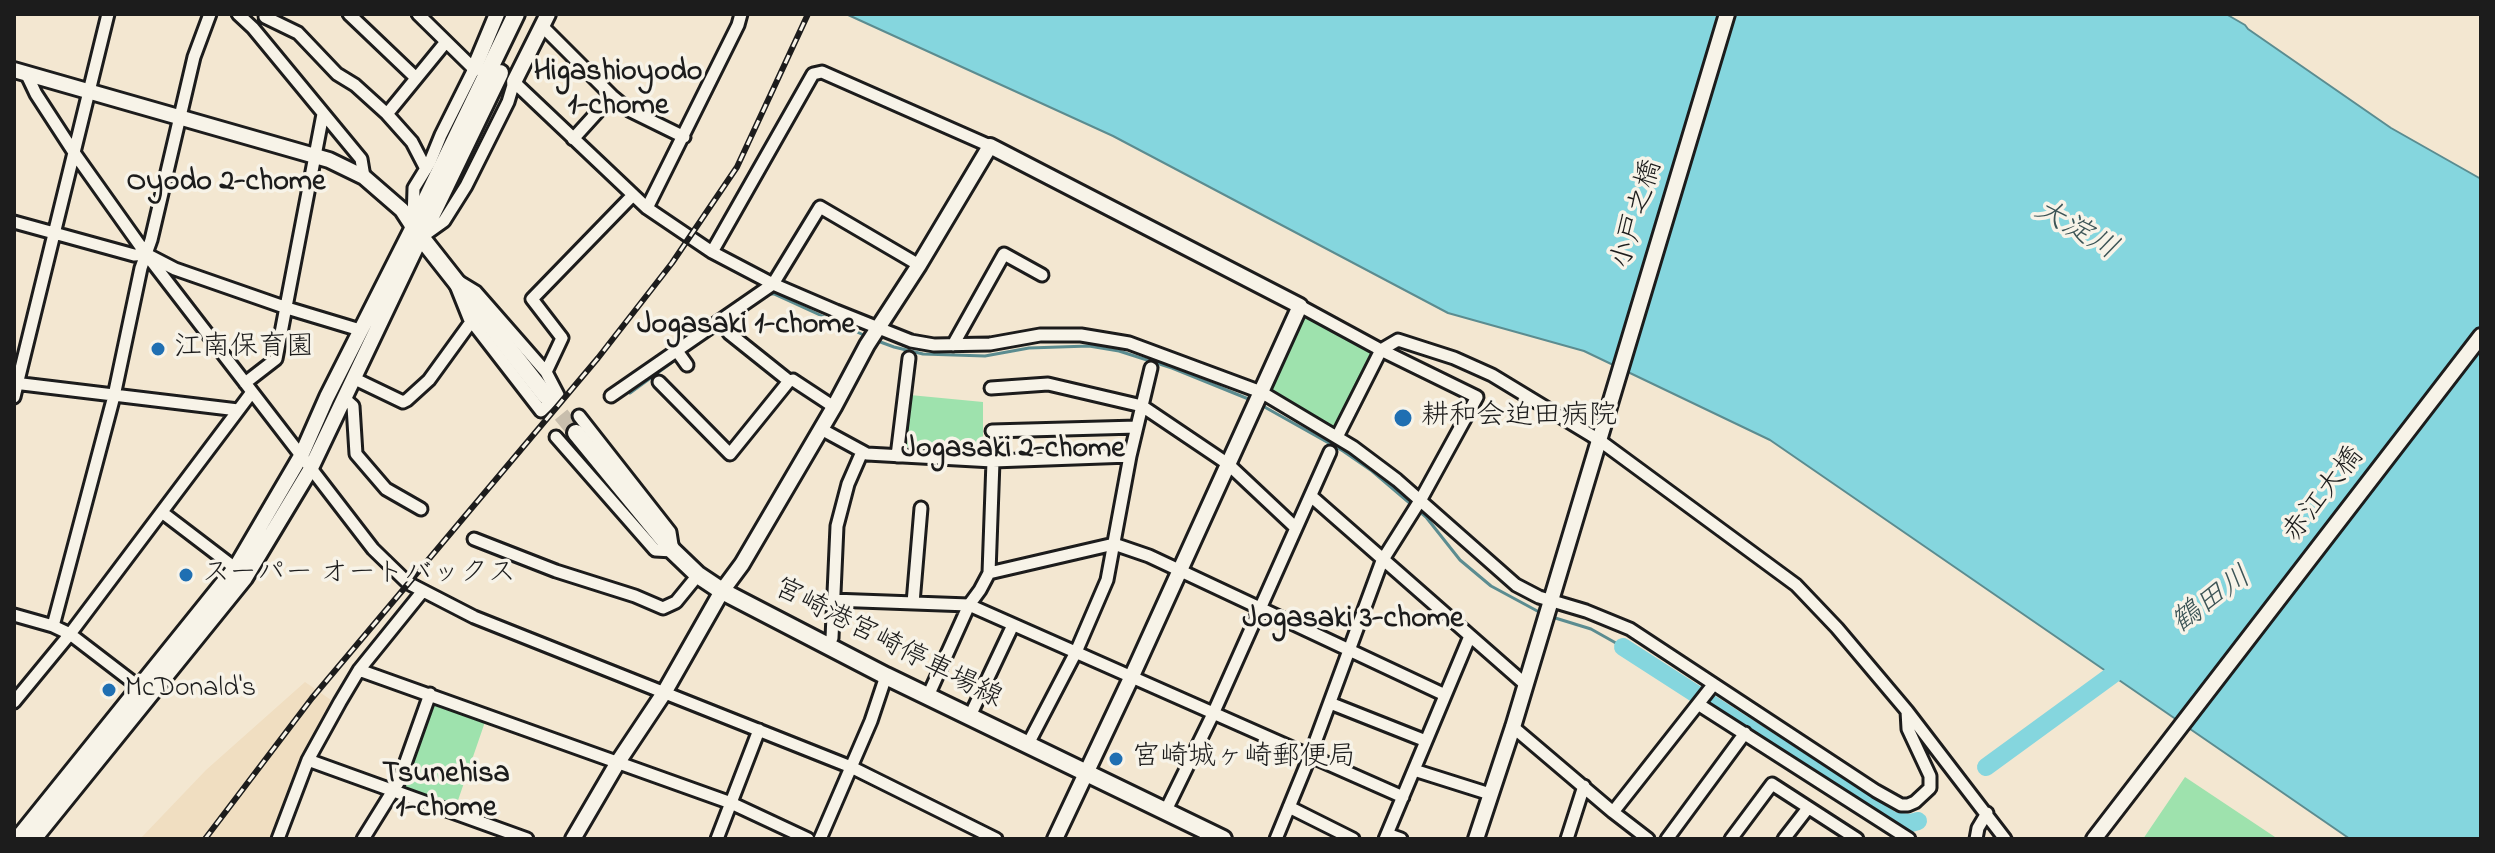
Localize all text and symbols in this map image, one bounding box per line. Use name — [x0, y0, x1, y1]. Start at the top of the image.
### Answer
district label: Higashioyodo 1-chome — [534, 56, 702, 126]
street label: 小戸之橋 — [1607, 157, 1671, 273]
district label: Oyodo 2-chome — [127, 166, 325, 202]
water label: 大淀川 — [2027, 194, 2123, 270]
district label: Jogasaki 1-chome — [637, 309, 855, 345]
place label: 江南保育園 — [174, 332, 314, 366]
marker: 江南保育園 — [149, 340, 167, 358]
place label: 耕和会迫田病院 — [1421, 401, 1617, 435]
marker: 耕和会迫田病院 — [1392, 407, 1414, 429]
district label: Jogasaki 2-chome — [901, 433, 1125, 469]
street label: 赤江大橋 — [2277, 442, 2373, 550]
place label: スーパー オートバックス — [202, 558, 516, 592]
water label: 鶴田川 — [2166, 561, 2260, 643]
marker: スーパー オートバックス — [177, 566, 195, 584]
street label: 宮崎港宮崎停車場線 — [767, 573, 1007, 717]
district label: Jogasaki 3-chome — [1243, 603, 1463, 639]
place label: McDonald's — [125, 673, 256, 707]
marker: McDonald's — [100, 681, 118, 699]
place label: 宮崎城ヶ崎郵便局 — [1132, 742, 1356, 776]
marker: 宮崎城ヶ崎郵便局 — [1107, 750, 1125, 768]
district label: Tsunehisa 1-chome — [382, 758, 510, 828]

